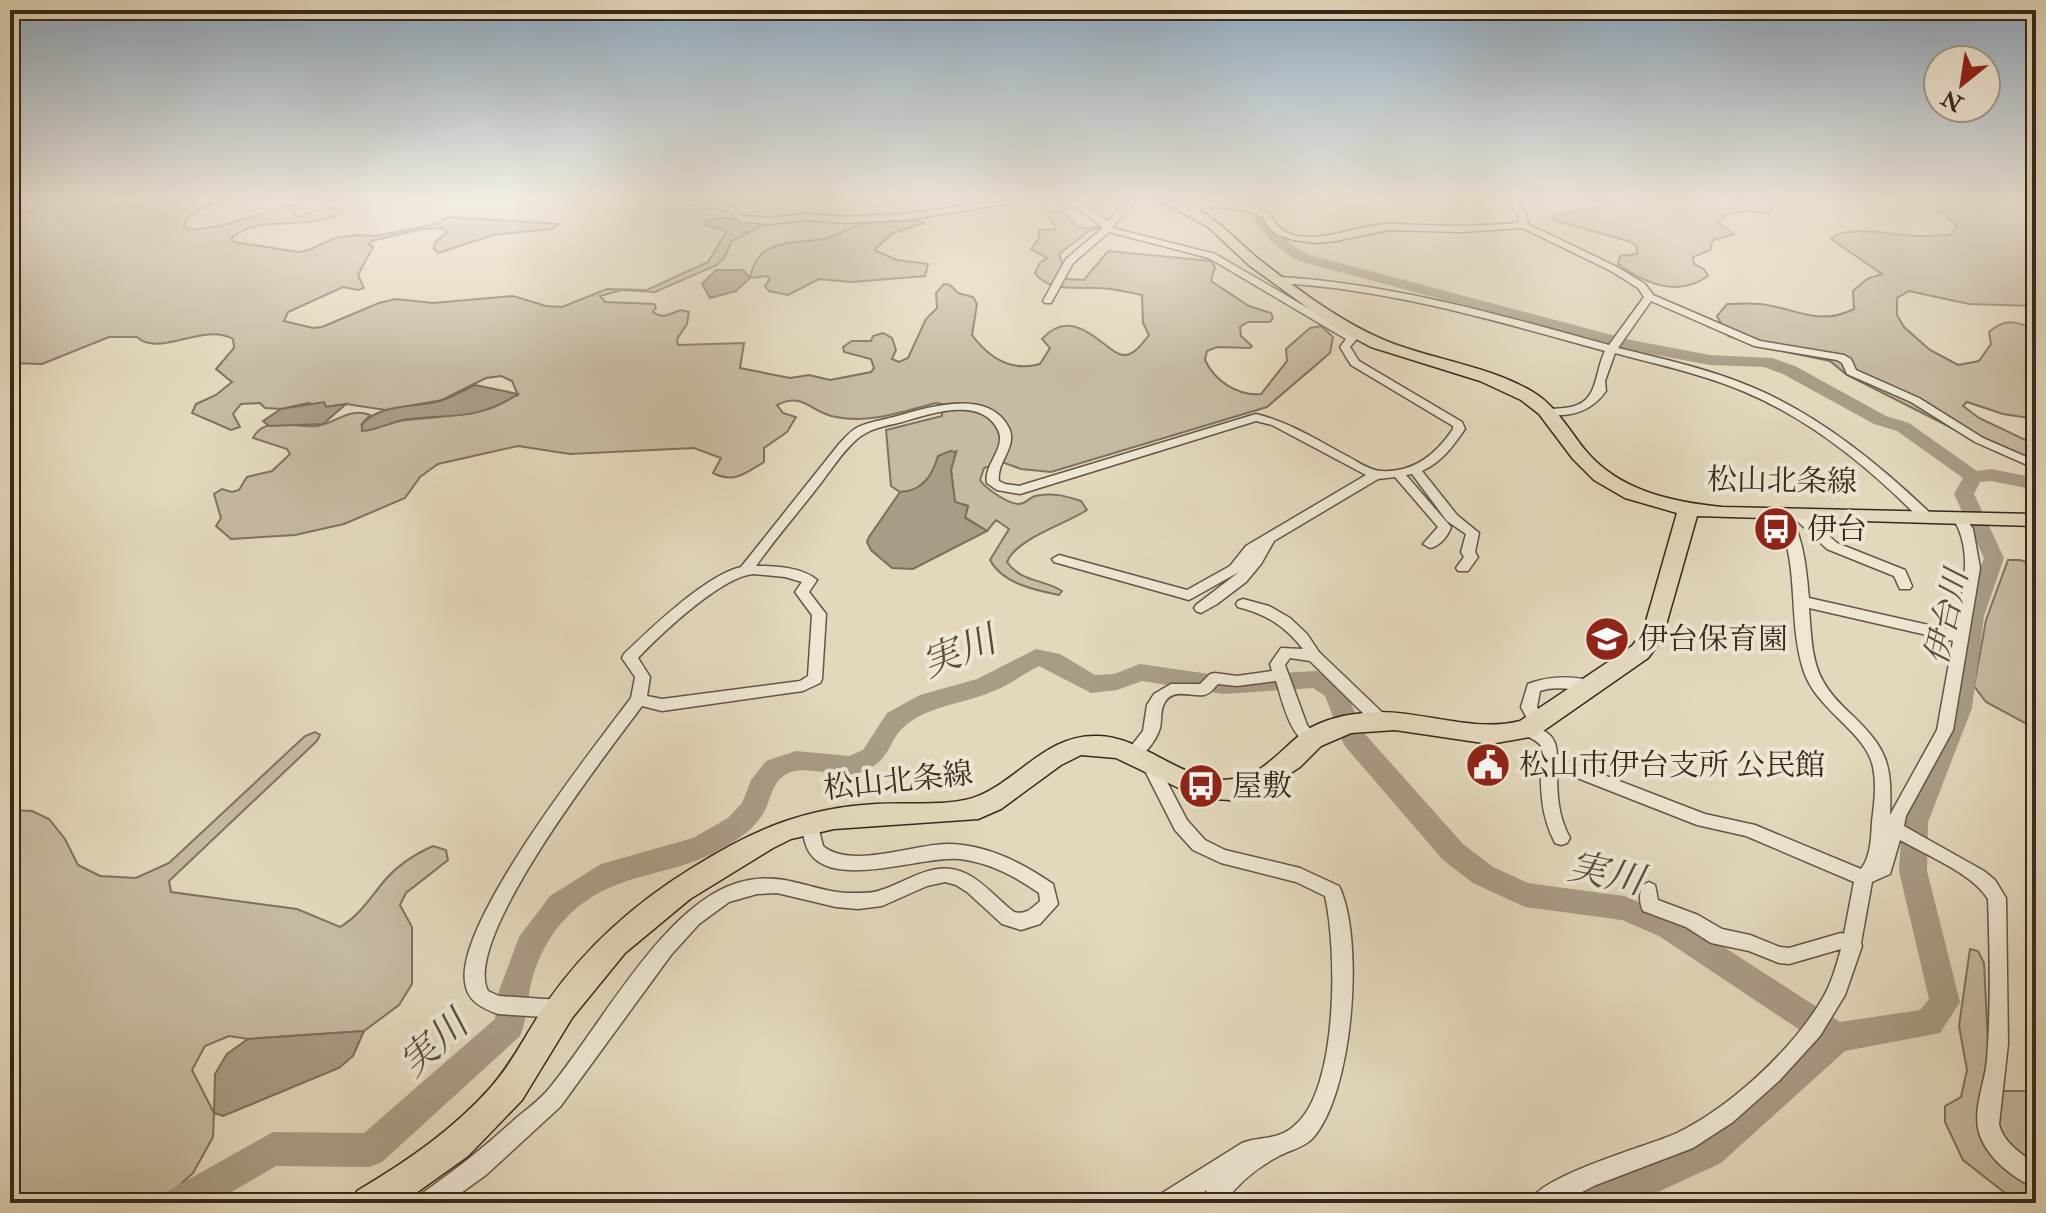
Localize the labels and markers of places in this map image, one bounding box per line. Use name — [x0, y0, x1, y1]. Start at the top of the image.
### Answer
bus stop icon: 伊台 — [1752, 505, 1800, 553]
place label: 伊台 — [1807, 511, 1867, 548]
school or university icon: 伊台保育園 — [1583, 615, 1631, 663]
place label: 伊台保育園 — [1638, 621, 1788, 658]
public building icon: 松山市伊台支所 公民館 — [1464, 741, 1512, 789]
place label: 松山市伊台支所 公民館 — [1519, 747, 1825, 784]
bus stop icon: 屋敷 — [1177, 762, 1225, 810]
place label: 屋敷 — [1232, 768, 1292, 805]

